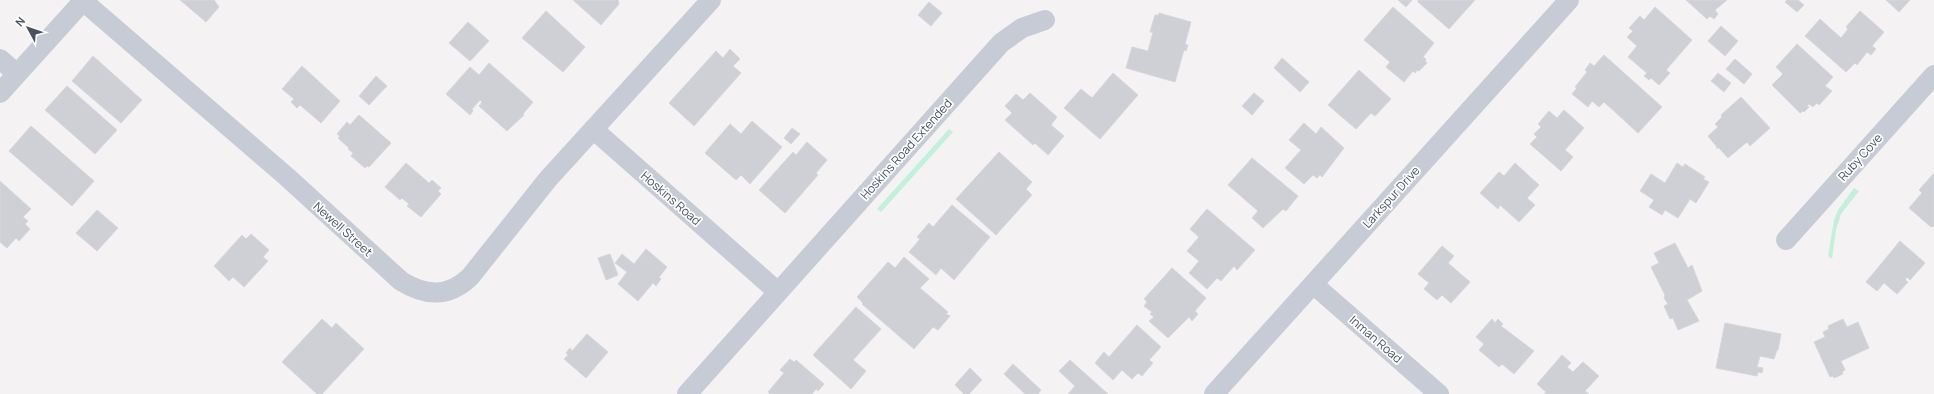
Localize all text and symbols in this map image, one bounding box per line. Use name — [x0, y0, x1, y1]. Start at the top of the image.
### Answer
north arrow — [8, 8, 48, 48]
text: N — [12, 13, 28, 29]
street label: Hoskins Road Extended — [856, 95, 956, 203]
street label: Ruby Cove — [1834, 130, 1886, 184]
street label: Larkspur Drive — [1358, 162, 1424, 232]
street label: Hoskins Road — [637, 167, 705, 229]
street label: Newell Street — [310, 198, 376, 260]
street label: Inman Road — [1346, 311, 1406, 367]

